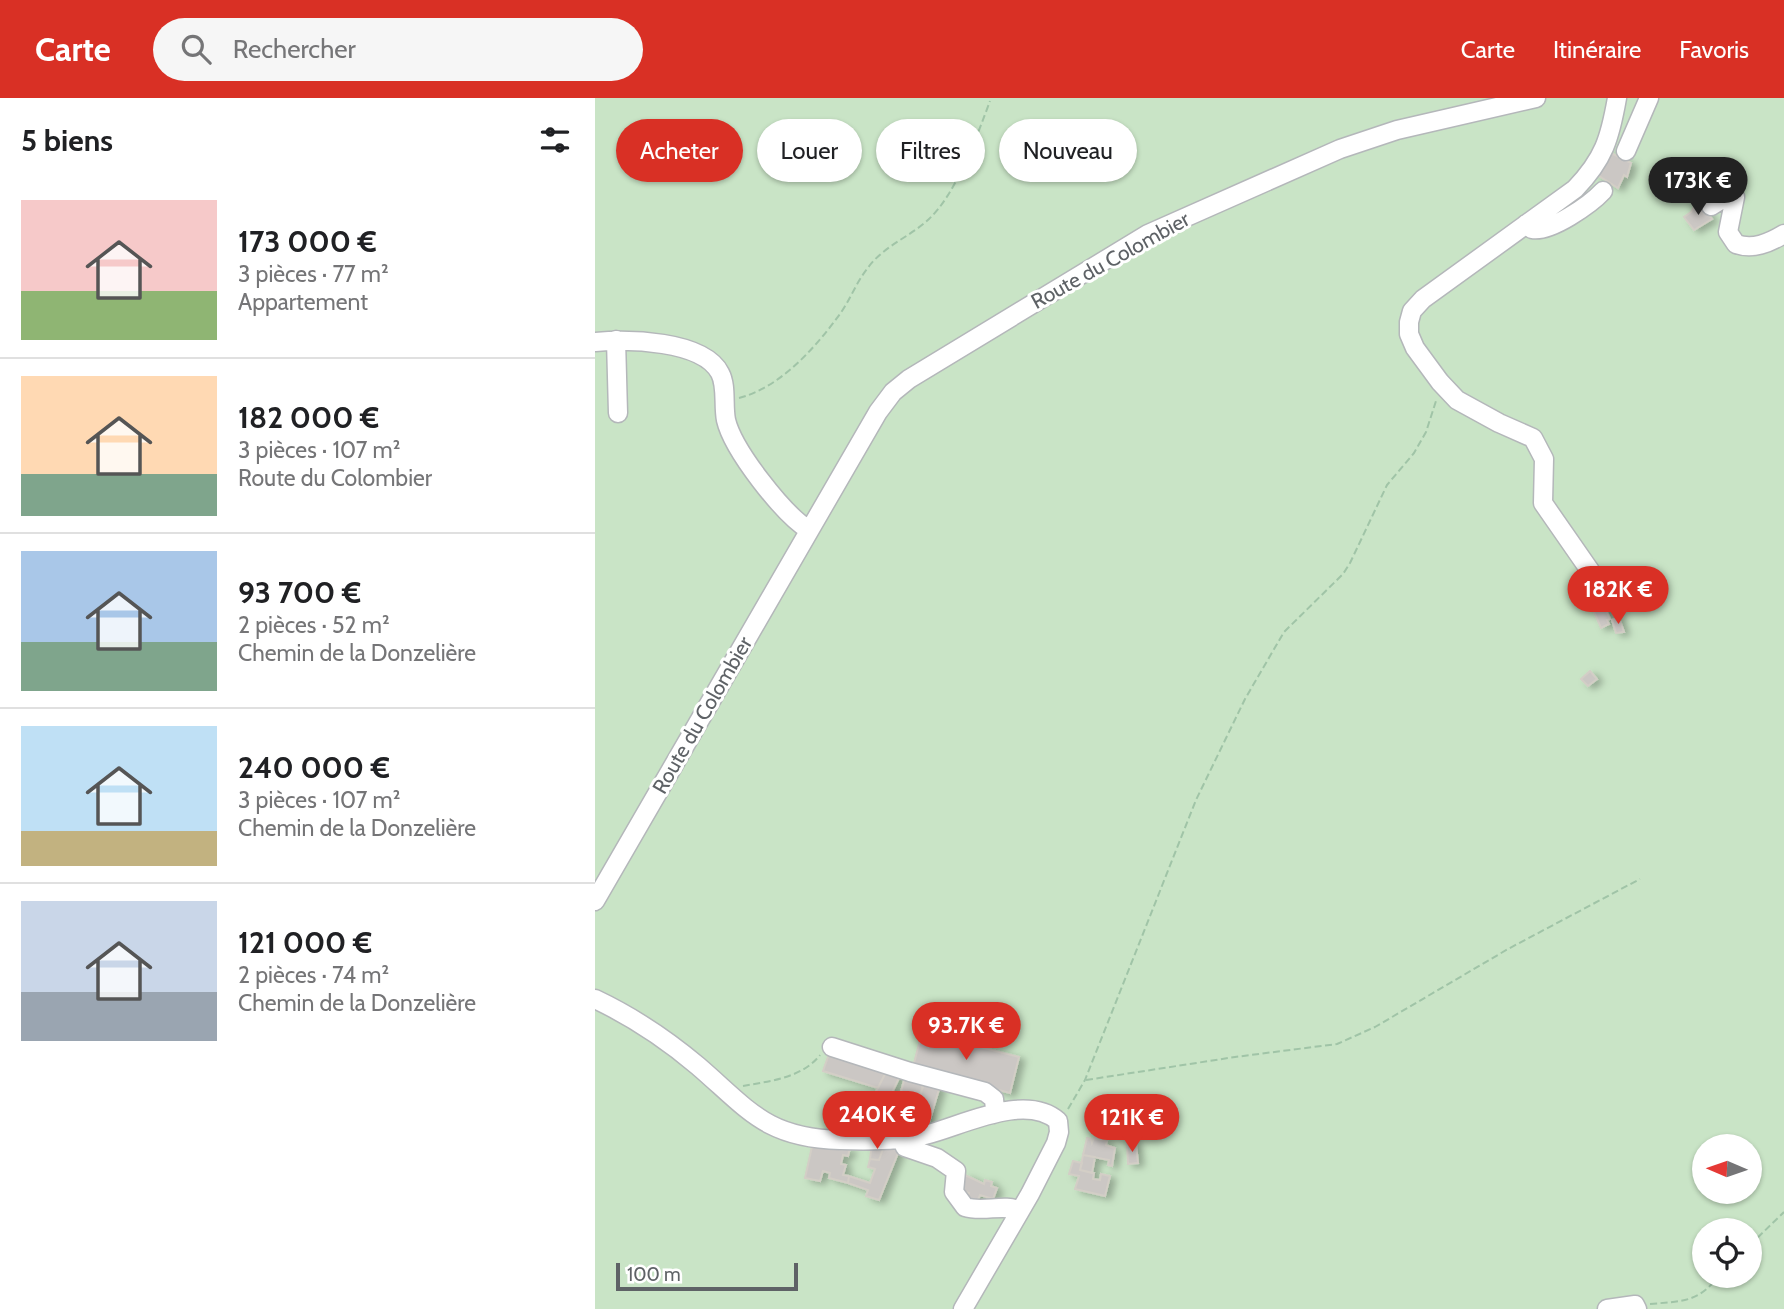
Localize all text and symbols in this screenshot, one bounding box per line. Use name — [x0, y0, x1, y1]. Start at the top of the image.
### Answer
search box — [153, 18, 643, 81]
text: Carte — [35, 29, 111, 69]
icon: search — [177, 30, 215, 68]
text: Rechercher — [233, 33, 356, 65]
text: Carte — [1461, 35, 1515, 64]
text: Itinéraire — [1553, 35, 1641, 64]
text: Favoris — [1679, 35, 1749, 64]
chip: Acheter — [616, 119, 743, 182]
chip: Louer — [757, 119, 862, 182]
chip: Filtres — [876, 119, 985, 182]
chip: Nouveau — [999, 119, 1137, 182]
icon: filters — [536, 121, 574, 159]
text: 5 biens — [21, 122, 113, 159]
pin: 173K € — [1641, 158, 1755, 217]
text: 173K € — [1665, 166, 1731, 194]
street label: Route du Colombier — [1026, 206, 1194, 314]
text: 173 000 € — [238, 223, 377, 260]
icon: home — [77, 228, 161, 312]
text: 3 pièces · 77 m² — [238, 260, 389, 288]
text: Appartement — [238, 288, 368, 316]
text: 182 000 € — [238, 399, 379, 436]
icon: home — [77, 404, 161, 488]
text: 3 pièces · 107 m² — [238, 436, 400, 464]
text: Route du Colombier — [238, 464, 432, 492]
pin: 182K € — [1561, 566, 1675, 626]
text: 93 700 € — [238, 574, 361, 611]
text: 182K € — [1584, 575, 1652, 603]
icon: home — [77, 579, 161, 663]
text: 2 pièces · 52 m² — [238, 611, 390, 639]
street label: Route du Colombier — [647, 632, 757, 798]
text: Chemin de la Donzelière — [238, 639, 476, 667]
text: 240 000 € — [238, 749, 390, 786]
icon: home — [77, 754, 161, 838]
text: 3 pièces · 107 m² — [238, 786, 400, 814]
text: Chemin de la Donzelière — [238, 814, 476, 842]
text: 121 000 € — [238, 924, 372, 961]
icon: home — [77, 929, 161, 1013]
text: 2 pièces · 74 m² — [238, 961, 389, 989]
text: Chemin de la Donzelière — [238, 989, 476, 1017]
pin: 93.7K € — [901, 1002, 1031, 1062]
text: 93.7K € — [928, 1011, 1004, 1039]
pin: 240K € — [820, 1091, 934, 1151]
pin: 121K € — [1075, 1094, 1189, 1154]
text: 240K € — [838, 1100, 916, 1128]
text: 121K € — [1100, 1103, 1164, 1131]
north arrow — [1692, 1134, 1762, 1204]
map controls — [1692, 1134, 1762, 1288]
button: locate — [1692, 1218, 1762, 1288]
scale bar — [616, 1260, 798, 1292]
text: 100 m — [627, 1263, 681, 1286]

